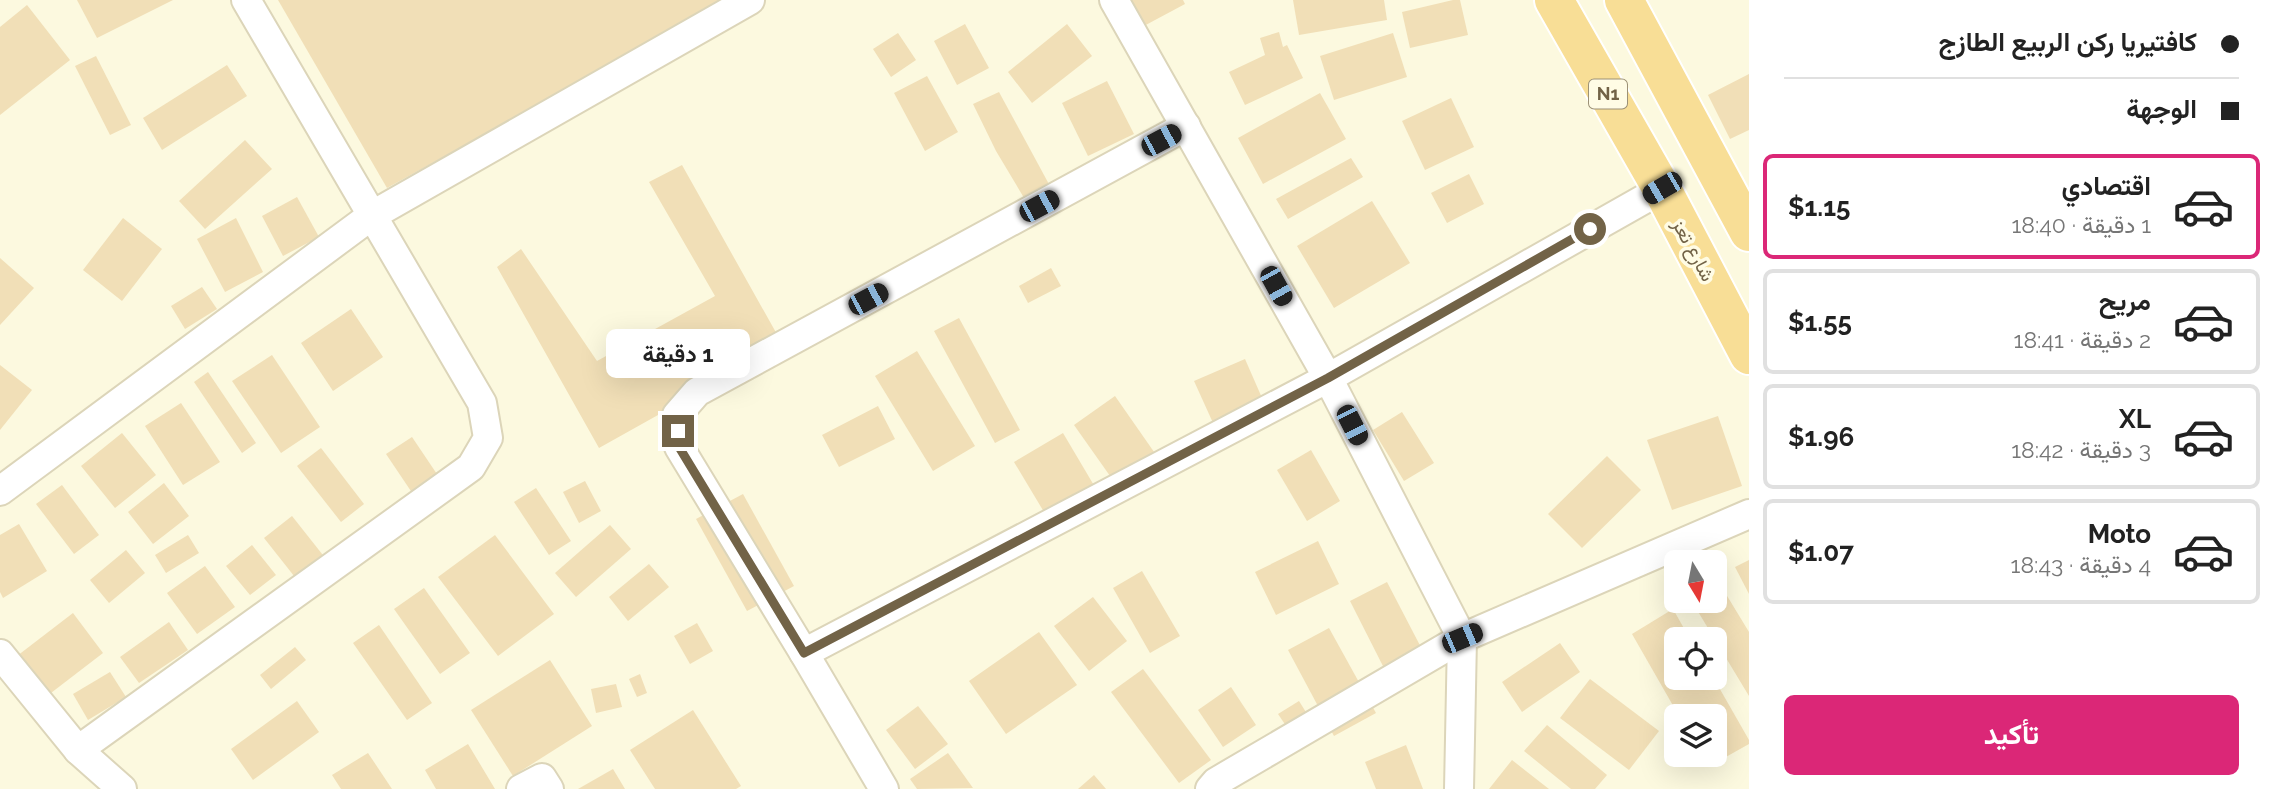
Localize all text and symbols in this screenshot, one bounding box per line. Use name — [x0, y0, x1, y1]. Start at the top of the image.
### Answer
text: كافتيريا ركن الربيع الطازج — [1938, 27, 2197, 57]
road number: N1 — [1589, 80, 1627, 108]
text: الوجهة — [2126, 94, 2197, 124]
car — [1138, 121, 1185, 159]
car — [1639, 168, 1686, 208]
text: اقتصادي — [2062, 171, 2151, 201]
icon: car — [2172, 175, 2235, 238]
car — [1016, 187, 1063, 225]
text: $1.15 — [1788, 192, 1850, 222]
text: 1 دقيقة · 18:40 — [2012, 211, 2151, 238]
route start — [1574, 213, 1606, 245]
street label: شارع تعز — [1666, 214, 1719, 286]
car — [1257, 263, 1296, 309]
car — [845, 280, 892, 318]
text: مريح — [2099, 286, 2151, 316]
icon: car — [2172, 290, 2235, 353]
text: $1.55 — [1788, 307, 1852, 337]
text: 2 دقيقة · 18:41 — [2014, 326, 2151, 353]
callout: 1 دقيقة — [606, 330, 750, 378]
text: 1 دقيقة — [642, 340, 714, 367]
car — [1334, 402, 1371, 448]
text: XL — [2119, 404, 2151, 434]
icon: car — [2172, 405, 2235, 468]
route end — [662, 415, 694, 447]
text: $1.96 — [1788, 422, 1854, 452]
text: 3 دقيقة · 18:42 — [2011, 436, 2151, 463]
text: Moto — [2088, 519, 2151, 549]
icon: car — [2172, 520, 2235, 583]
text: $1.07 — [1788, 537, 1854, 567]
north arrow — [1664, 550, 1727, 612]
map controls — [1664, 550, 1727, 767]
text: 4 دقيقة · 18:43 — [2011, 551, 2151, 578]
car — [1439, 620, 1486, 656]
button: locate — [1664, 627, 1727, 690]
button: تأكيد — [1784, 695, 2239, 775]
button: layers — [1664, 704, 1727, 767]

